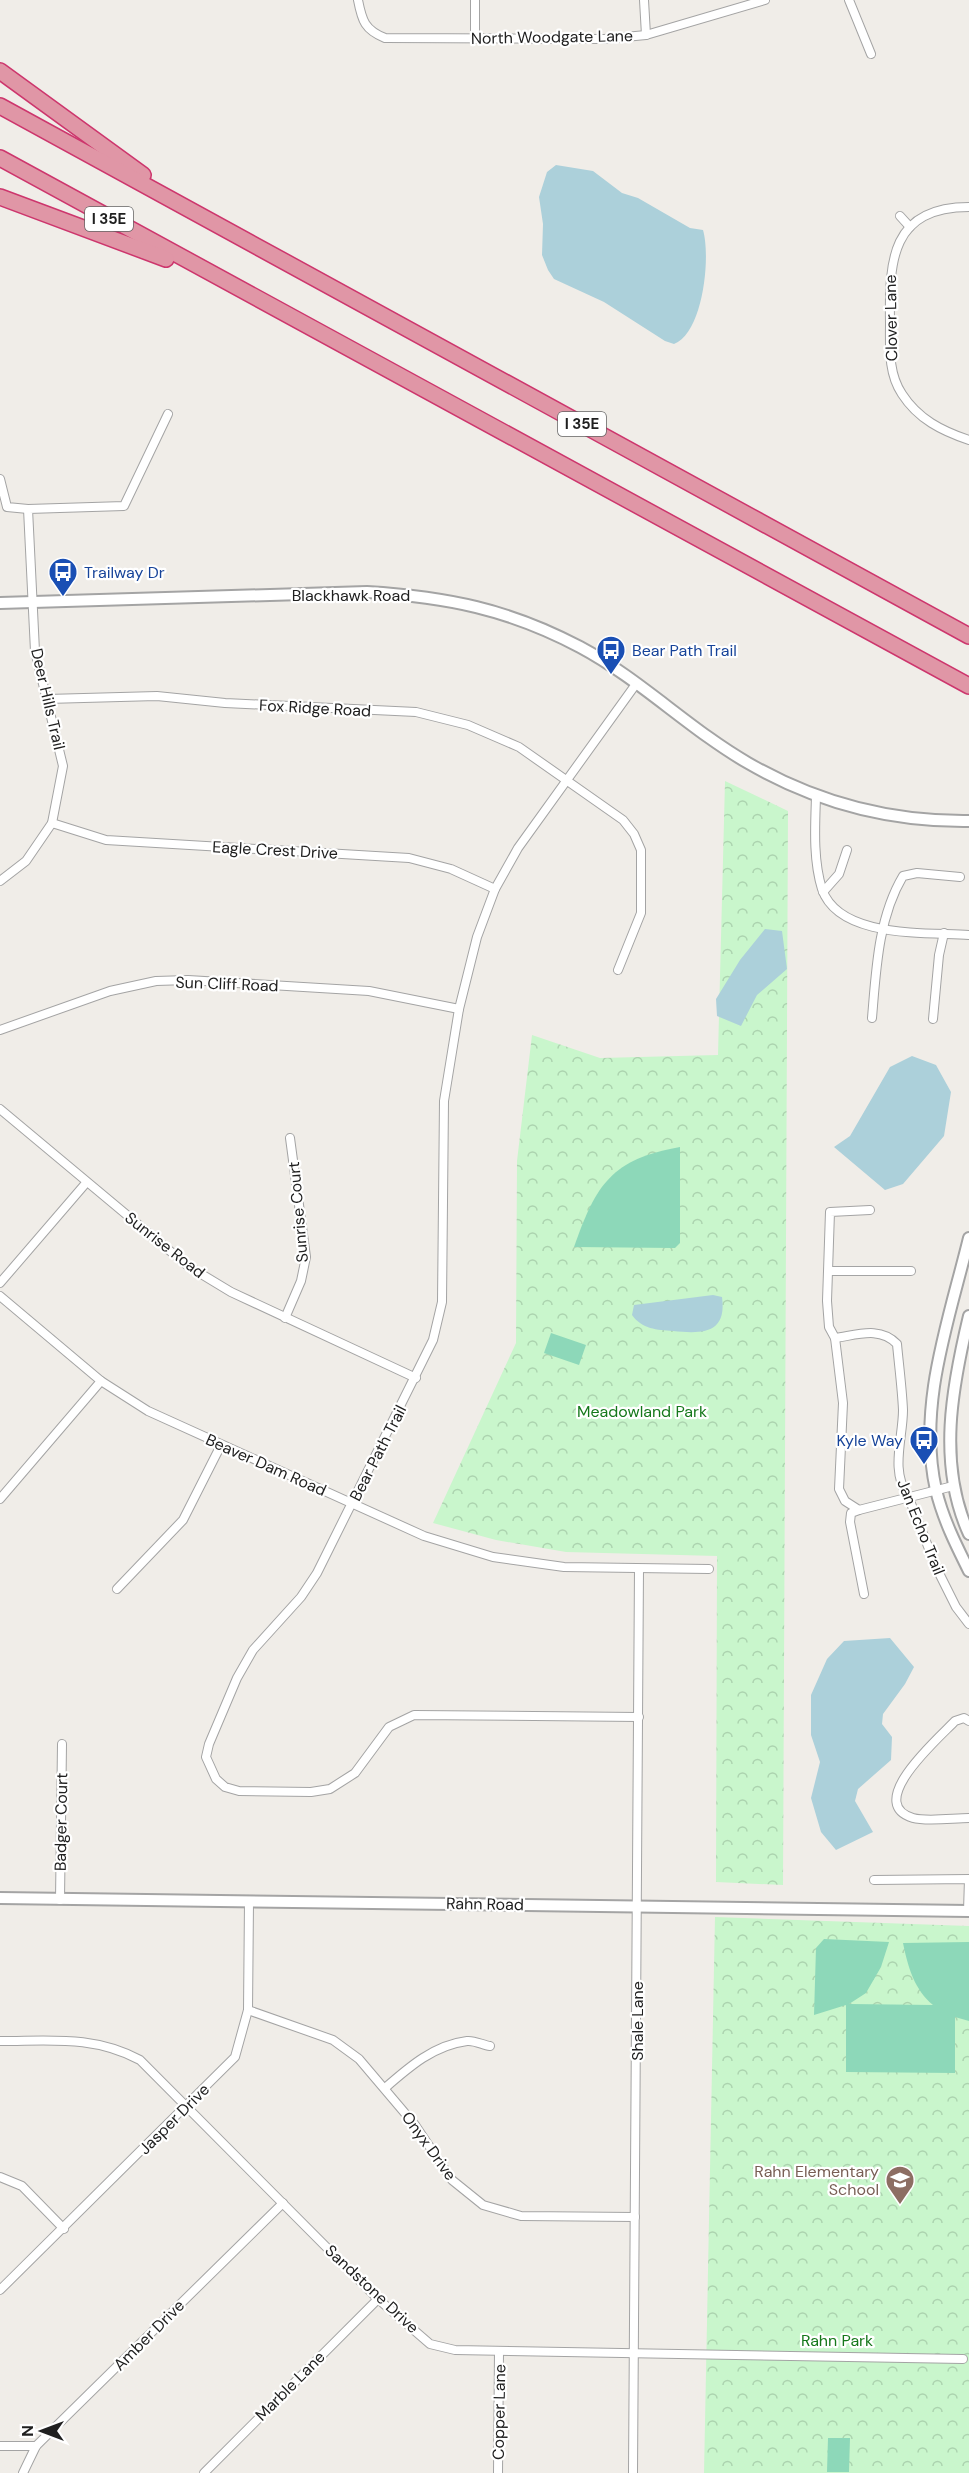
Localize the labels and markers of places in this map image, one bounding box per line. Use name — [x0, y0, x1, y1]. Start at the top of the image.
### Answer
bus stop icon: Trailway Dr — [47, 556, 79, 598]
place label: Trailway Dr — [84, 562, 165, 583]
bus stop icon: Bear Path Trail — [595, 634, 627, 676]
place label: Bear Path Trail — [632, 640, 737, 661]
bus stop icon: Kyle Way — [908, 1424, 940, 1466]
place label: Kyle Way — [837, 1430, 903, 1451]
place label: Rahn Elementary School — [754, 2161, 879, 2200]
school or university icon: Rahn Elementary School — [884, 2164, 916, 2206]

